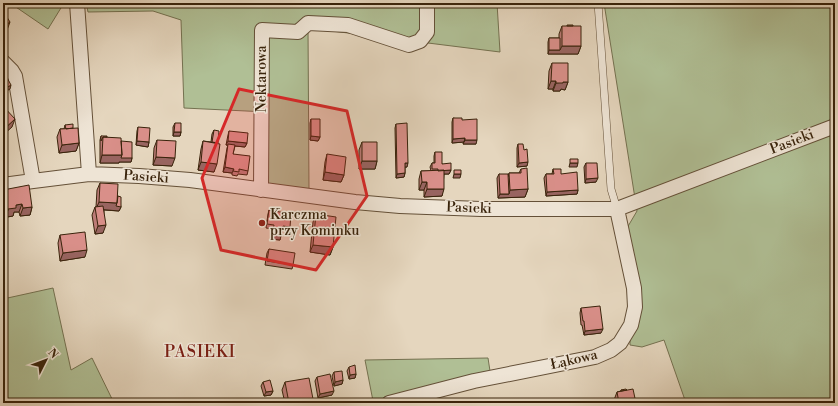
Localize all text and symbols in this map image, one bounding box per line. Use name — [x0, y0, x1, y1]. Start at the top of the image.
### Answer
street label: Nektarowa — [253, 44, 271, 113]
street label: Pasieki — [767, 125, 817, 159]
street label: Pasieki — [123, 166, 170, 188]
street label: Pasieki — [446, 198, 493, 218]
place label: Karczma przy Kominku — [270, 206, 359, 240]
marker: Karczma przy Kominku — [257, 218, 267, 228]
north arrow — [26, 340, 66, 380]
district label: PASIEKI — [164, 342, 236, 362]
text: N — [45, 346, 61, 362]
street label: Łąkowa — [549, 346, 600, 374]

